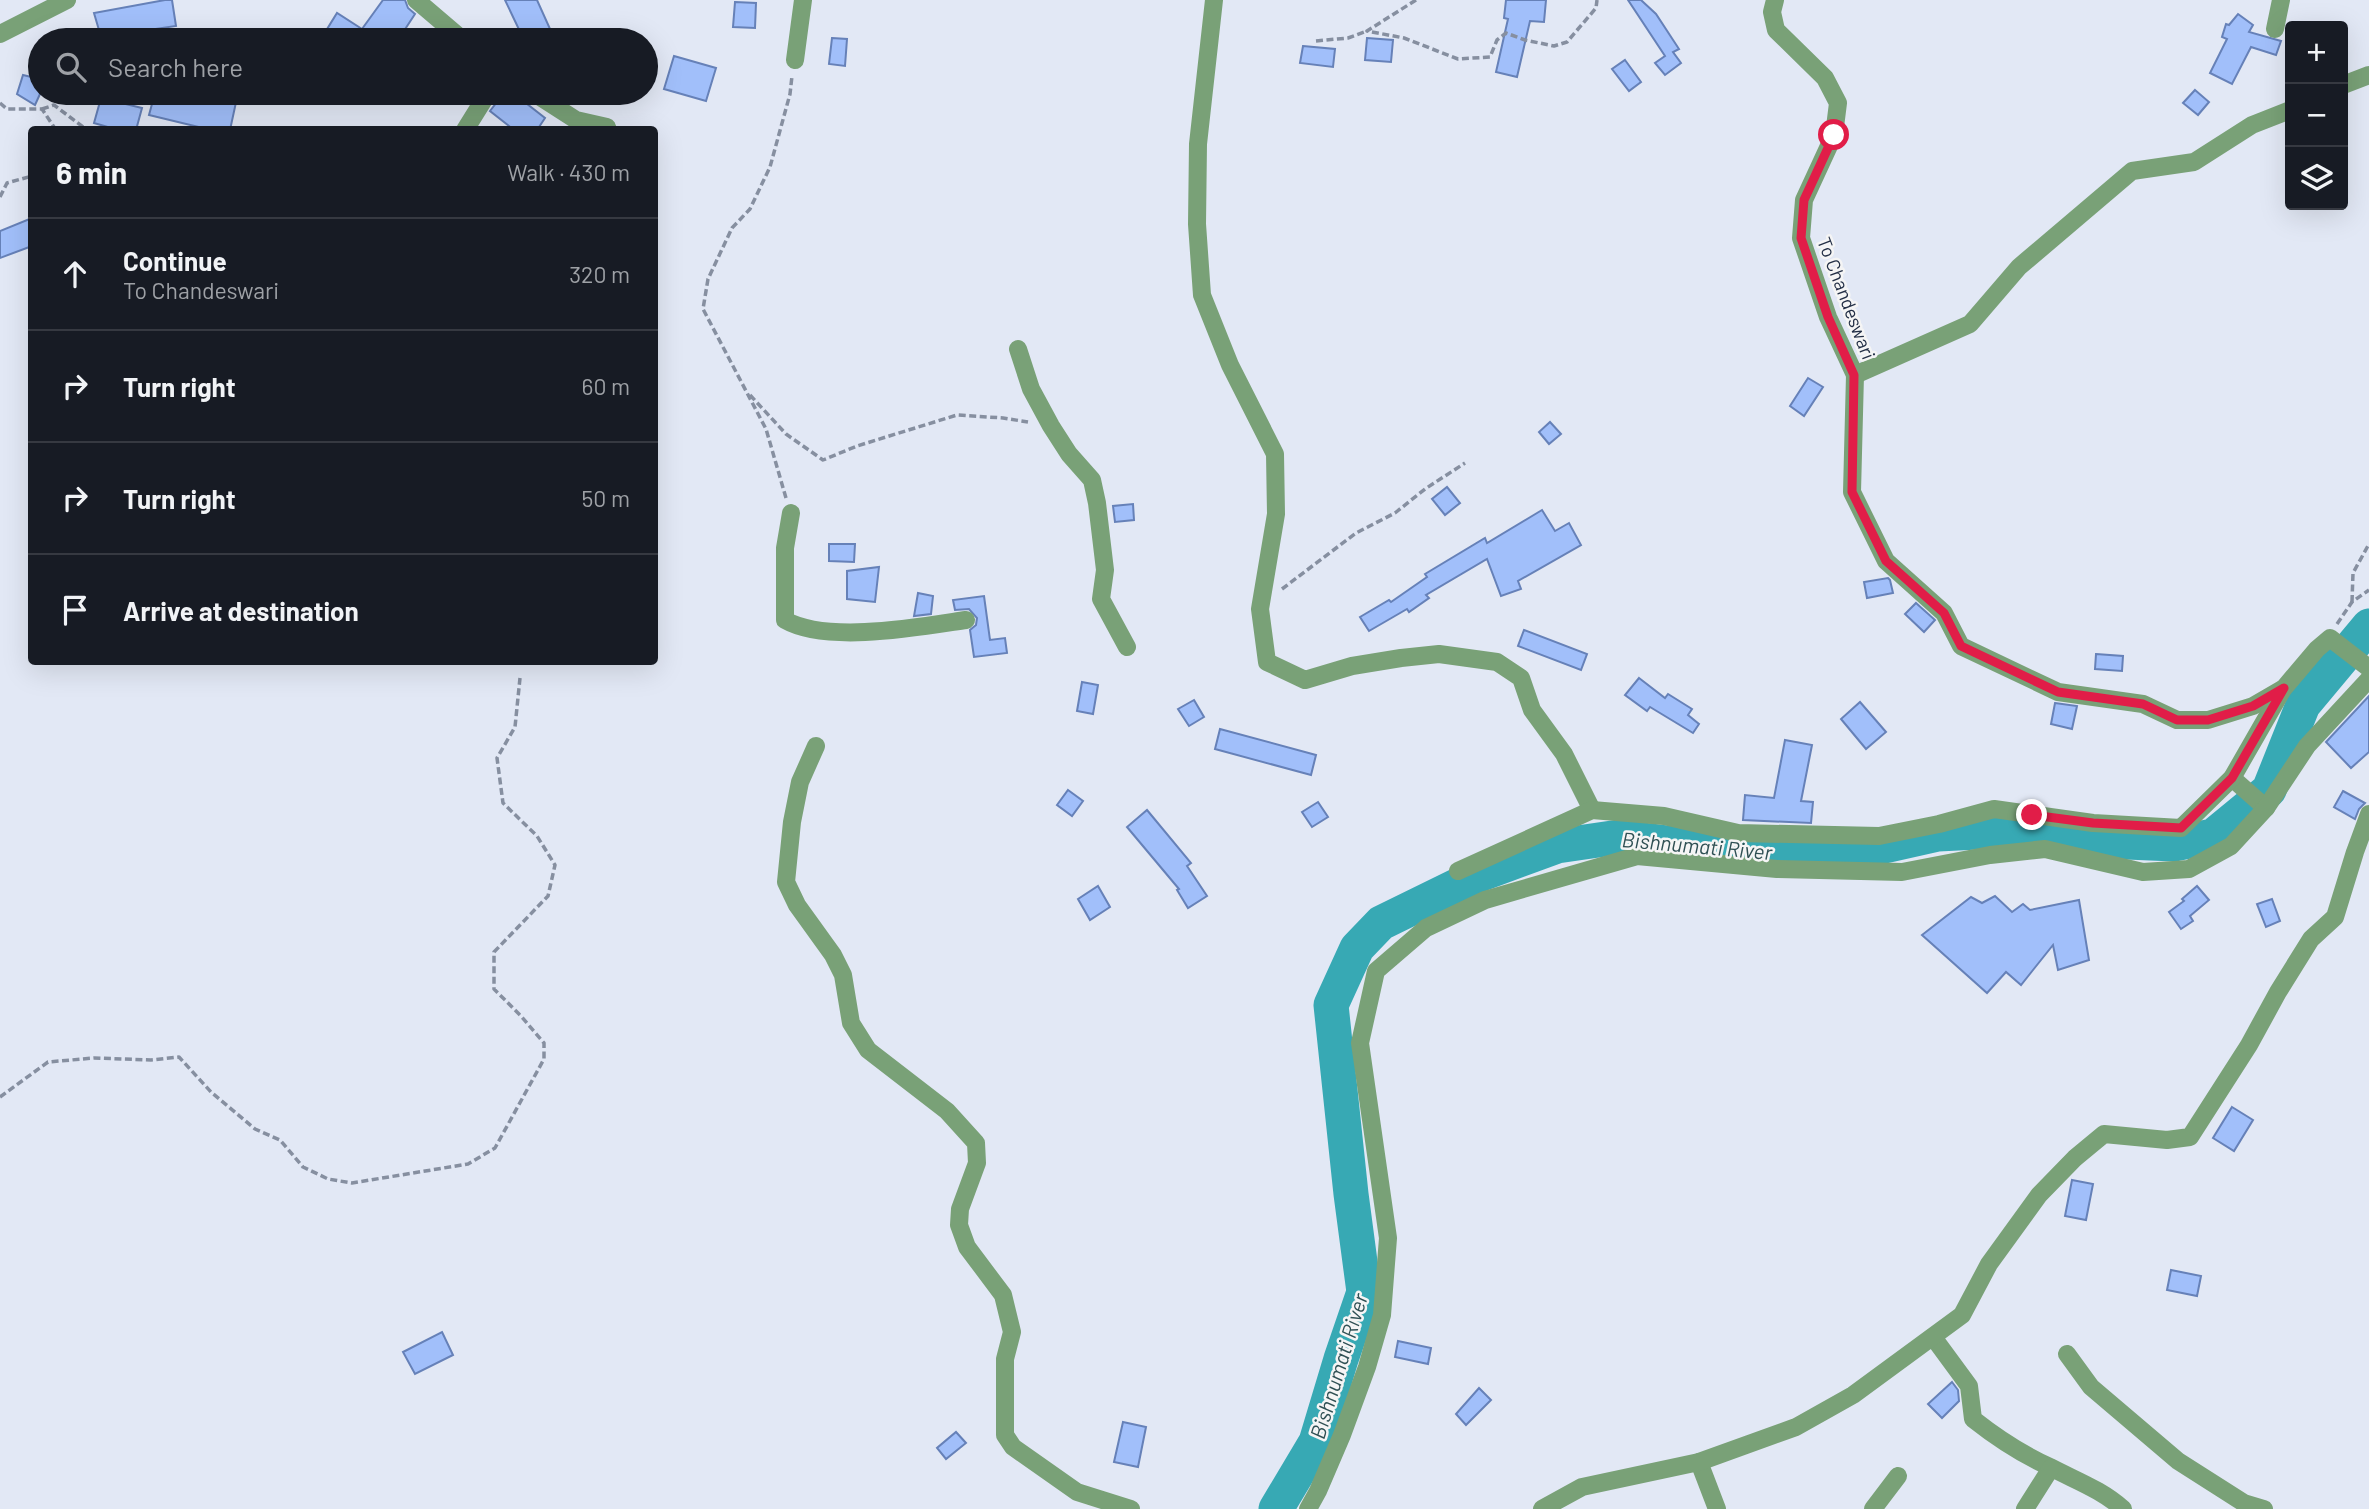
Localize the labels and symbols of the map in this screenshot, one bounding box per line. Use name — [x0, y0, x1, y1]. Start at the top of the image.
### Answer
route start — [1818, 119, 1849, 150]
street label: To Chandeswari — [1813, 234, 1881, 362]
route end — [2016, 799, 2047, 830]
water label: Bishnumati River — [1621, 826, 1774, 864]
water label: Bishnumati River — [1304, 1290, 1372, 1442]

